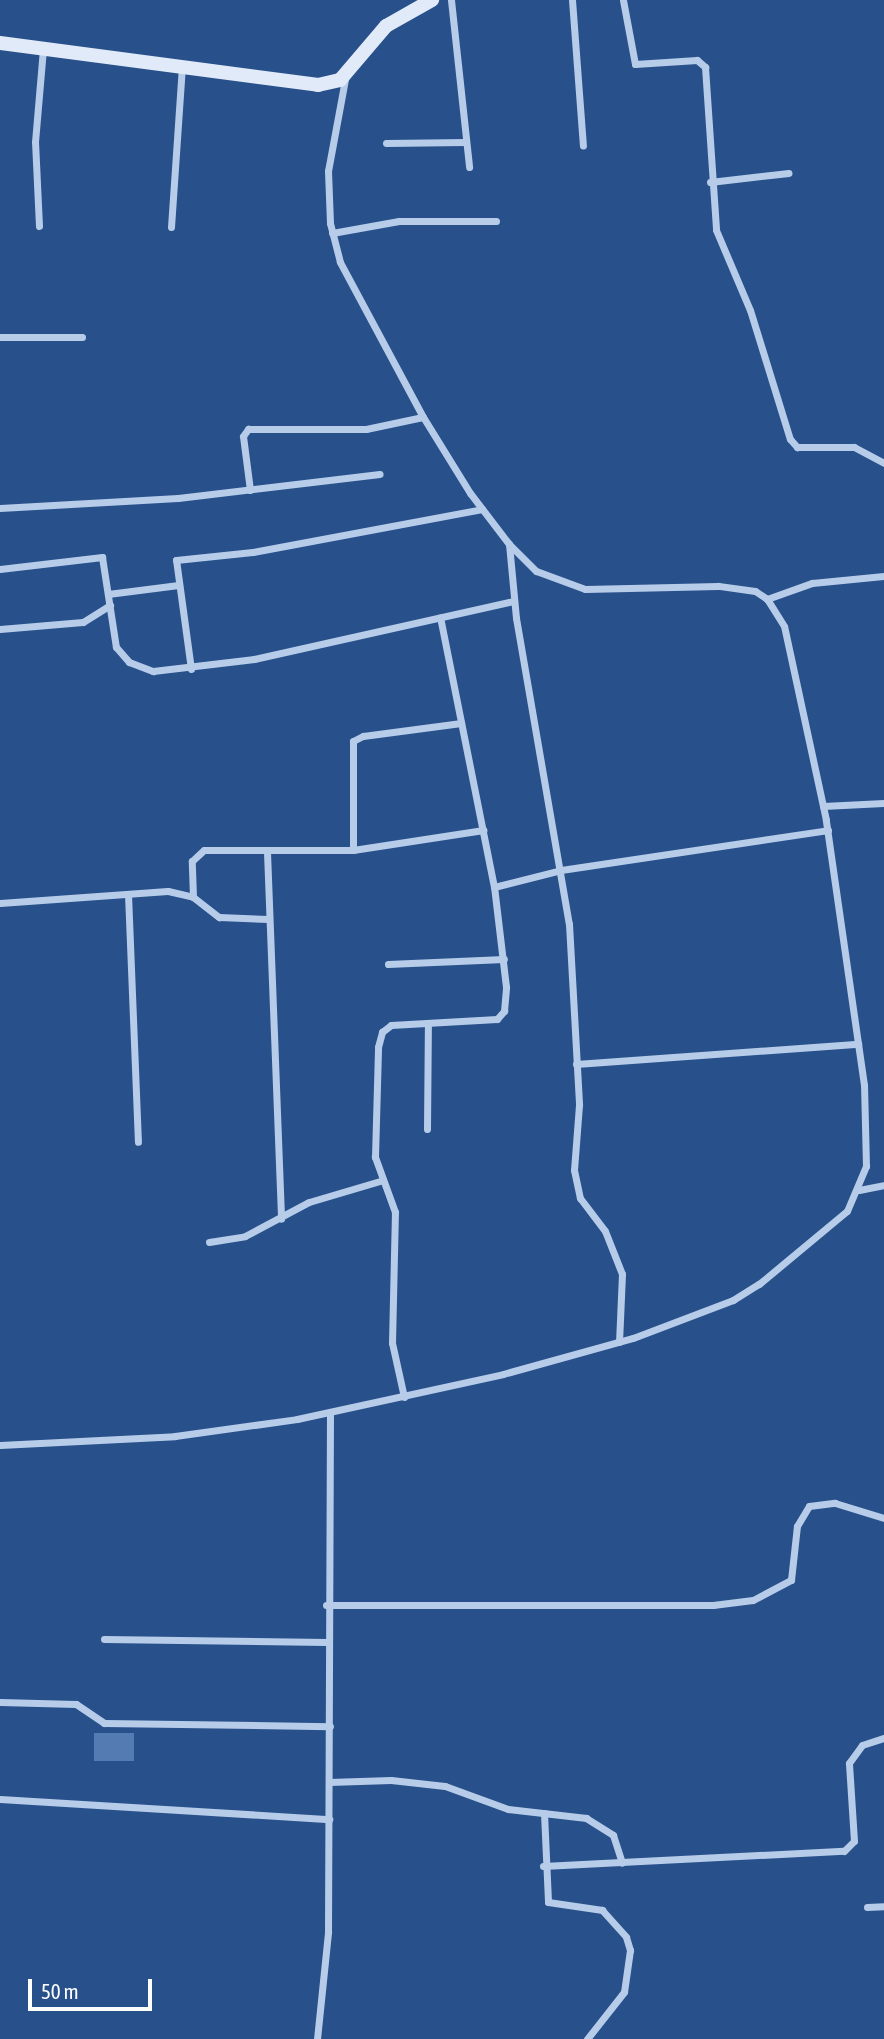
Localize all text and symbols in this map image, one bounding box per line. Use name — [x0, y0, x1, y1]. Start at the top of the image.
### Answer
scale bar — [32, 1966, 156, 2010]
text: 50 m — [41, 1979, 79, 2003]

